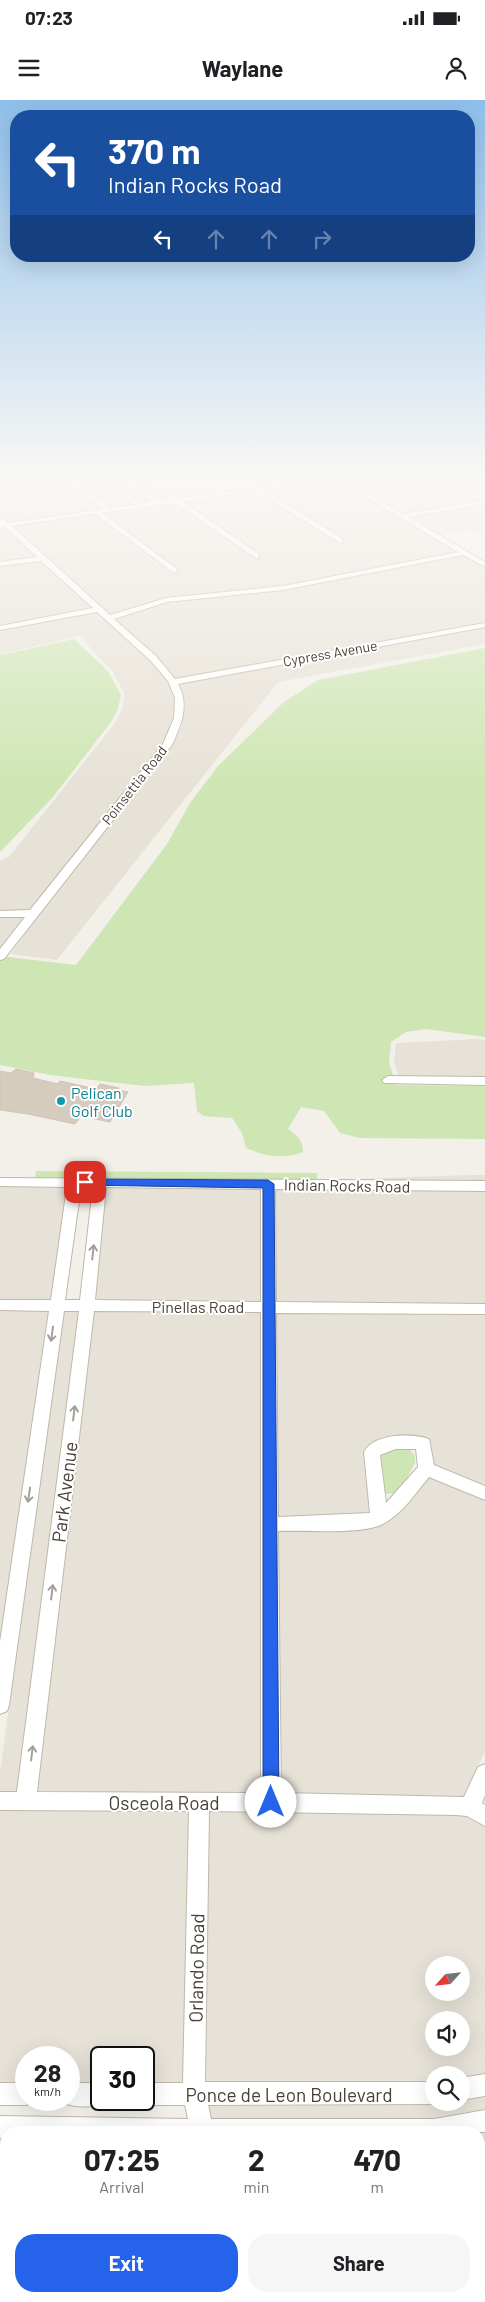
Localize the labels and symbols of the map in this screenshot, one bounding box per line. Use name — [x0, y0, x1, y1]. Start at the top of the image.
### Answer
street label: Cypress Avenue — [281, 636, 379, 670]
street label: Poinsettia Road — [98, 742, 170, 828]
place label: Pelican Golf Club — [71, 1083, 133, 1120]
marker: Pelican Golf Club — [55, 1095, 67, 1107]
pin — [64, 1161, 106, 1203]
street label: Indian Rocks Road — [284, 1174, 410, 1196]
one-way arrow — [88, 1244, 98, 1260]
street label: Pinellas Road — [152, 1297, 244, 1316]
one-way arrow — [47, 1326, 57, 1342]
one-way arrow — [69, 1405, 79, 1421]
street label: Park Avenue — [46, 1440, 82, 1544]
one-way arrow — [24, 1487, 34, 1503]
one-way arrow — [47, 1584, 57, 1600]
one-way arrow — [27, 1745, 37, 1761]
position arrow — [244, 1775, 296, 1827]
street label: Osceola Road — [108, 1791, 220, 1814]
street label: Orlando Road — [184, 1913, 208, 2023]
north arrow — [425, 1956, 470, 2001]
speed limit sign: 30 — [90, 2046, 155, 2111]
street label: Ponce de Leon Boulevard — [185, 2083, 393, 2106]

